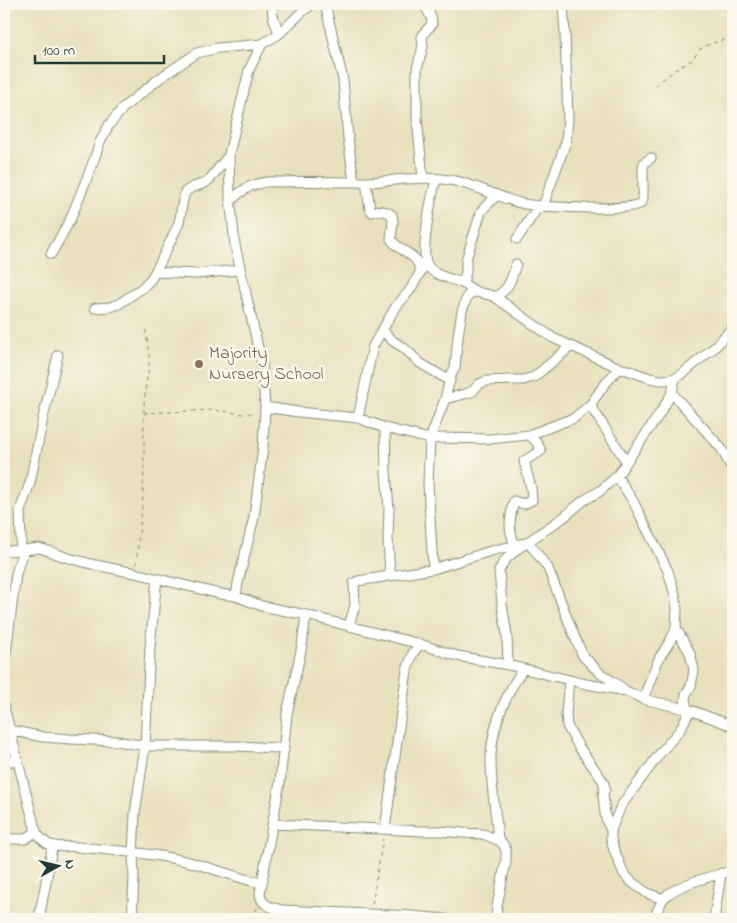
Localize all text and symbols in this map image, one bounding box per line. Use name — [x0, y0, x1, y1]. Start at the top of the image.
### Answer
scale bar — [35, 32, 164, 64]
text: 100 m — [42, 40, 75, 62]
place label: Majority Nursery School — [209, 341, 324, 388]
marker: Majority Nursery School — [193, 358, 205, 370]
north arrow — [32, 840, 82, 890]
text: N — [58, 858, 80, 871]

